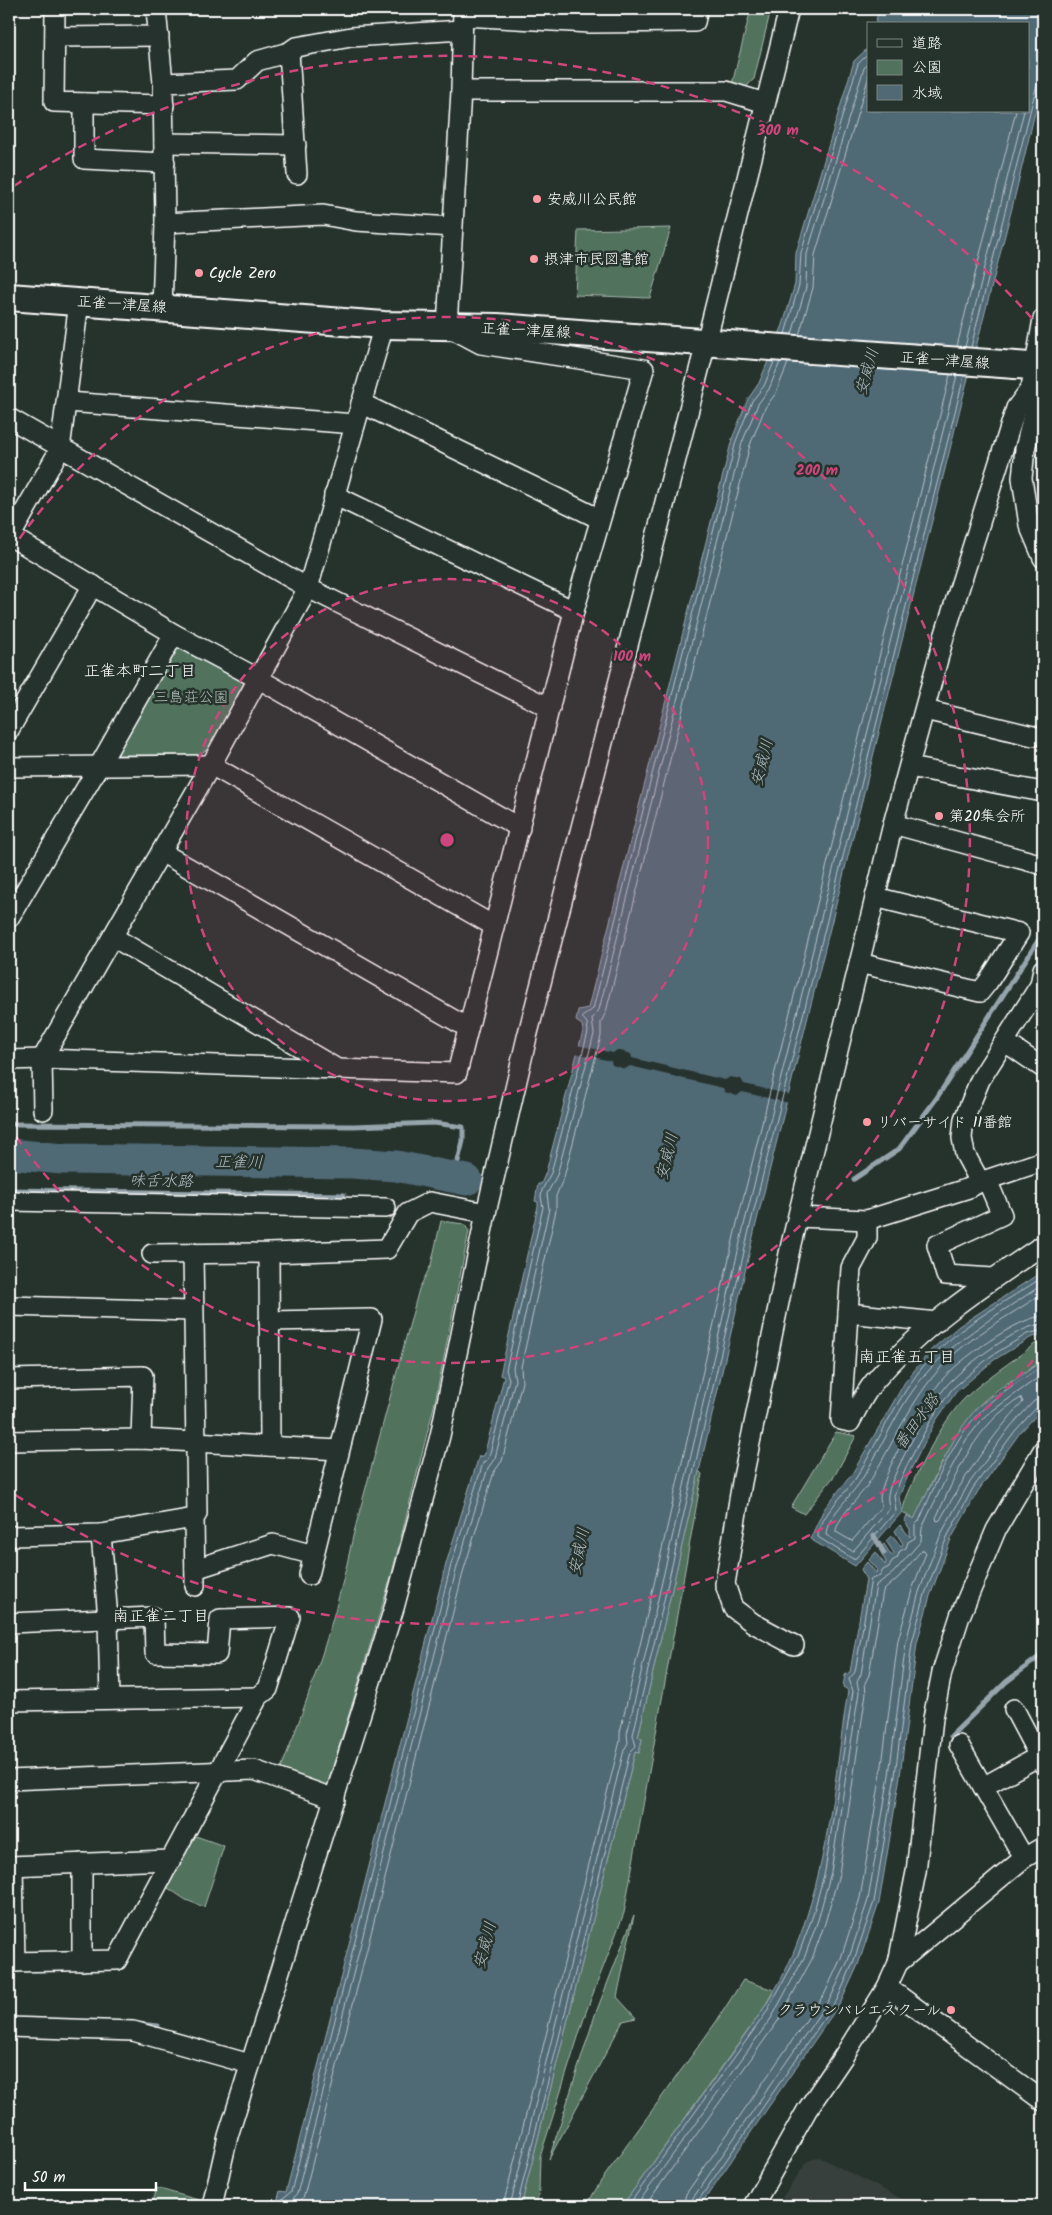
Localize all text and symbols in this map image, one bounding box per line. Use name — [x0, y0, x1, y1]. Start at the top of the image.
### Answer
legend — [867, 22, 1030, 112]
text: 道路 — [912, 32, 942, 56]
text: 公園 — [912, 56, 942, 80]
text: 水域 — [912, 82, 942, 106]
text: 300 m — [756, 119, 799, 143]
place label: 安威川公民館 — [547, 188, 637, 212]
marker: 安威川公民館 — [531, 193, 543, 205]
place label: 摂津市民図書館 — [544, 248, 649, 272]
marker: 摂津市民図書館 — [528, 253, 540, 265]
place label: Cycle Zero — [209, 262, 276, 286]
marker: Cycle Zero — [193, 267, 205, 279]
street label: 正雀一津屋線 — [76, 290, 168, 320]
street label: 正雀一津屋線 — [480, 317, 572, 345]
water label: 安威川 — [849, 345, 886, 398]
street label: 正雀一津屋線 — [899, 346, 991, 376]
text: 200 m — [796, 459, 838, 483]
text: 100 m — [613, 645, 651, 669]
district label: 正雀本町二丁目 — [84, 659, 196, 684]
park label: 三島荘公園 — [153, 686, 229, 710]
water label: 安威川 — [745, 736, 780, 789]
place label: 第20集会所 — [949, 805, 1025, 829]
marker: 第20集会所 — [933, 810, 945, 822]
centre of rings — [438, 831, 456, 849]
place label: リバーサイド 11番館 — [877, 1111, 1012, 1135]
marker: リバーサイド 11番館 — [861, 1116, 873, 1128]
water label: 安威川 — [650, 1130, 685, 1183]
water label: 正雀川 — [215, 1150, 263, 1175]
water label: 味舌水路 — [129, 1168, 194, 1195]
district label: 南正雀五丁目 — [859, 1345, 955, 1370]
water label: 番田水路 — [888, 1388, 947, 1455]
water label: 安威川 — [562, 1525, 597, 1577]
district label: 南正雀二丁目 — [113, 1604, 209, 1629]
water label: 安威川 — [467, 1919, 504, 1972]
place label: クラウンバレエスクール — [777, 1999, 941, 2023]
marker: クラウンバレエスクール — [945, 2004, 957, 2016]
scale bar — [25, 2160, 156, 2192]
text: 50 m — [32, 2166, 66, 2190]

